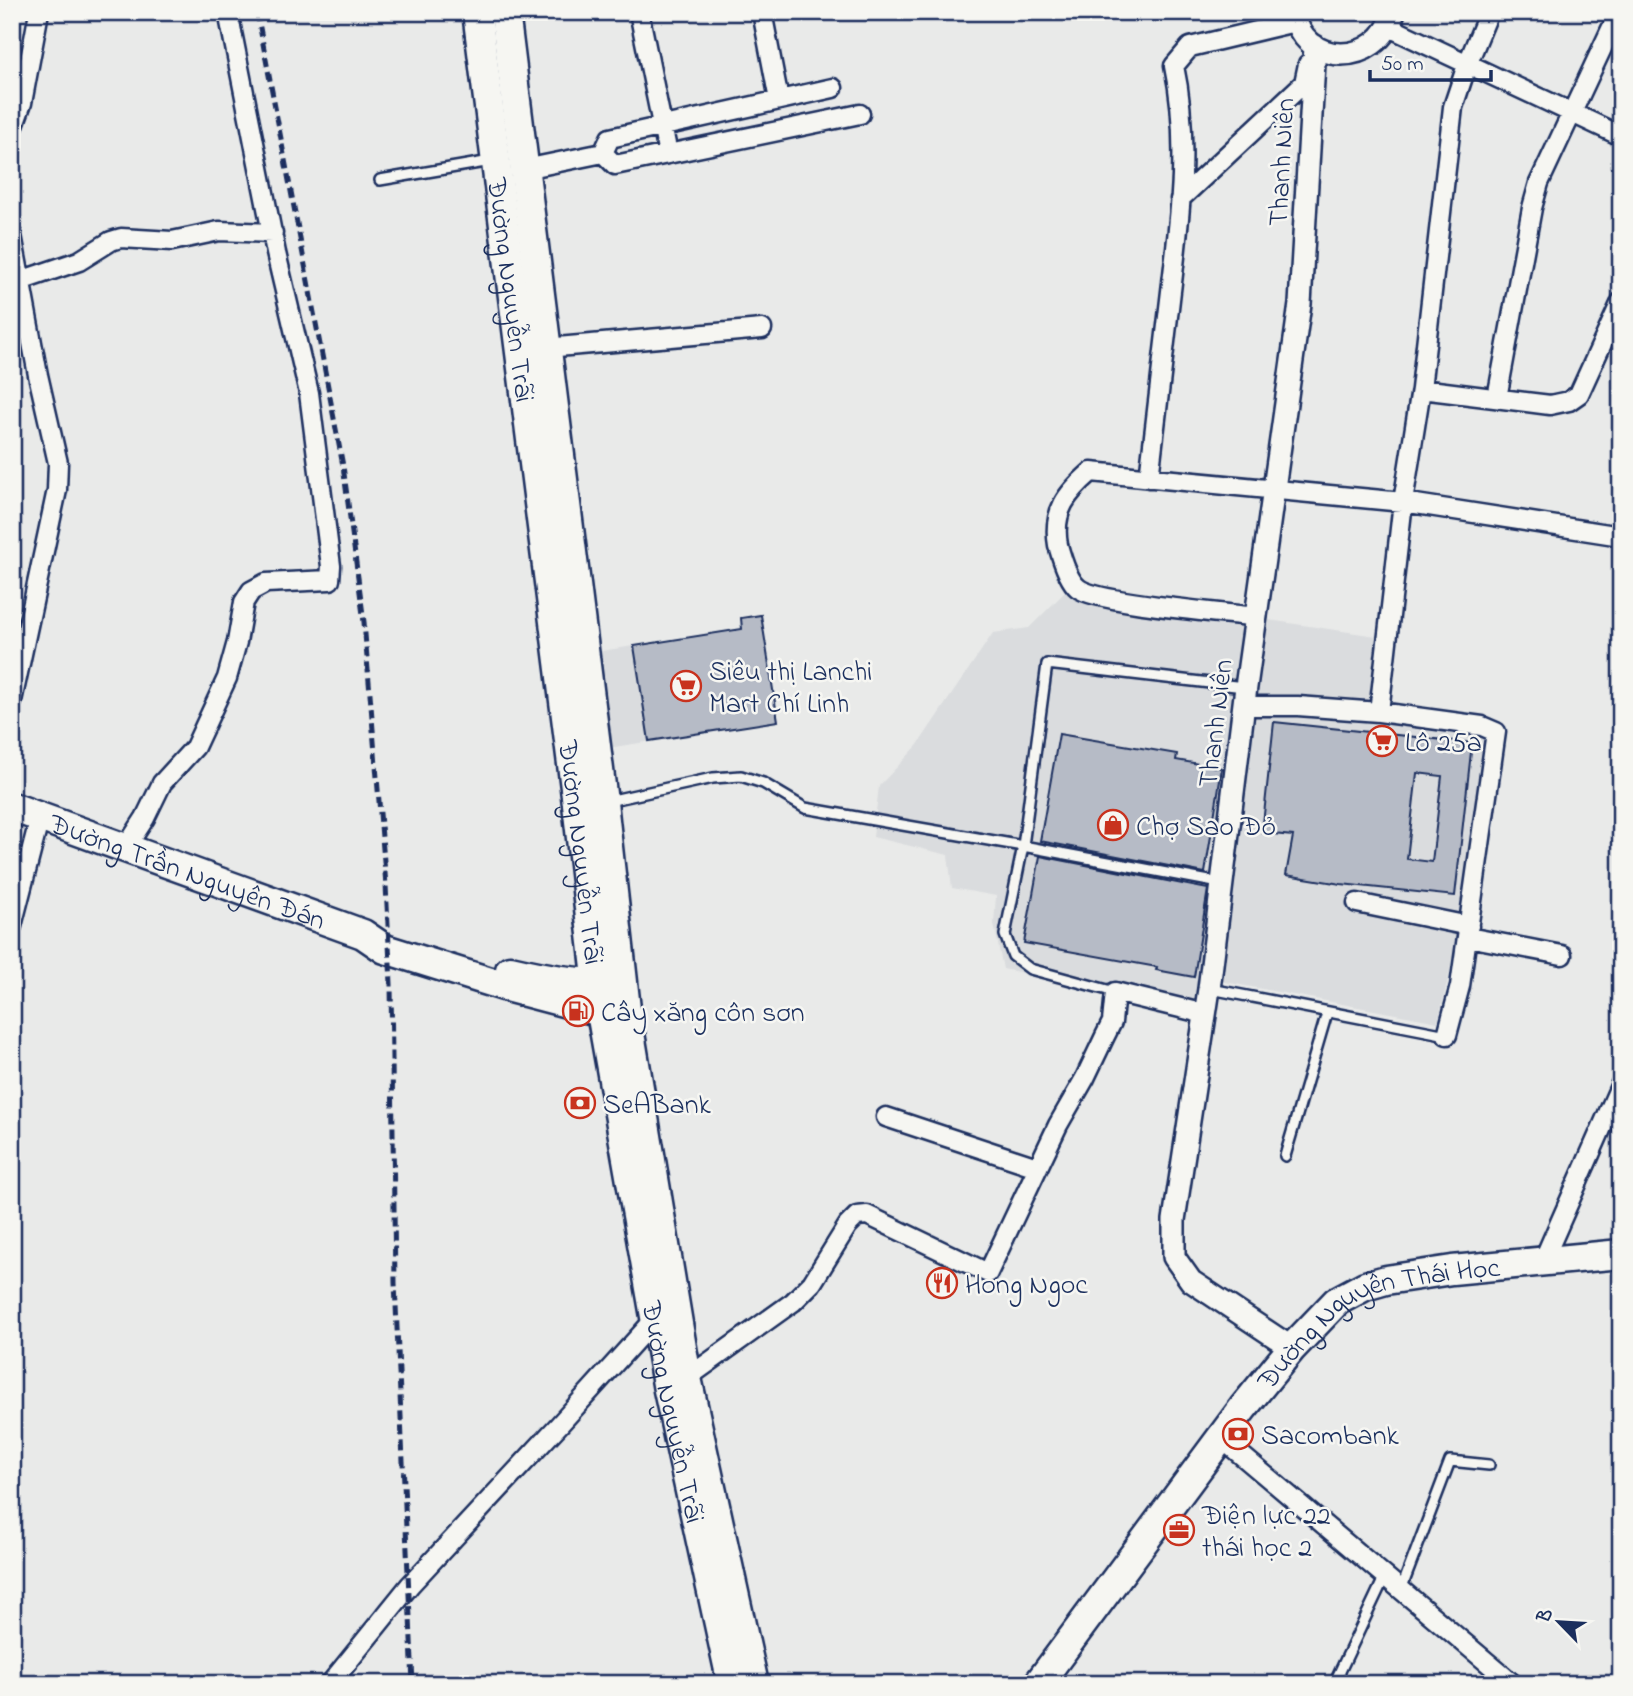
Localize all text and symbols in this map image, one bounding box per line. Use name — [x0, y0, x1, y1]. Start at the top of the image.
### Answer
scale bar — [1370, 38, 1491, 82]
text: 50 m — [1381, 50, 1424, 80]
street label: Thanh Niên — [1260, 97, 1307, 228]
street label: Đường Nguyễn Trãi — [474, 175, 543, 405]
place label: Siêu thị Lanchi Mart Chí Linh — [709, 653, 872, 726]
street label: Thanh Niên — [1189, 657, 1246, 790]
supermarket icon: Siêu thị Lanchi Mart Chí Linh — [669, 669, 703, 703]
supermarket icon: Lô 25a — [1365, 724, 1399, 758]
place label: Lô 25a — [1405, 724, 1482, 765]
street label: Đường Nguyễn Trãi — [545, 737, 612, 967]
street label: Đường Trần Nguyên Đán — [42, 805, 330, 943]
shop icon: Chợ Sao Đỏ — [1096, 808, 1130, 842]
place label: Chợ Sao Đỏ — [1136, 808, 1276, 849]
fuel station icon: Cây xăng côn sơn — [561, 994, 595, 1028]
place label: Cây xăng côn sơn — [601, 994, 805, 1035]
bank icon: SeABank — [563, 1086, 597, 1120]
place label: SeABank — [603, 1086, 712, 1127]
street label: Đường Nguyễn Thái Học — [1248, 1249, 1502, 1401]
restaurant icon: Hong Ngoc — [925, 1266, 959, 1300]
place label: Hong Ngoc — [965, 1266, 1088, 1307]
street label: Đường Nguyễn Trãi — [628, 1297, 713, 1527]
bank icon: Sacombank — [1221, 1417, 1255, 1451]
place label: Sacombank — [1261, 1417, 1400, 1458]
place label: Điện lực 22 thái học 2 — [1201, 1497, 1331, 1570]
office icon: Điện lực 22 thái học 2 — [1162, 1513, 1196, 1547]
north arrow — [1524, 1588, 1594, 1658]
text: B — [1530, 1604, 1561, 1628]

